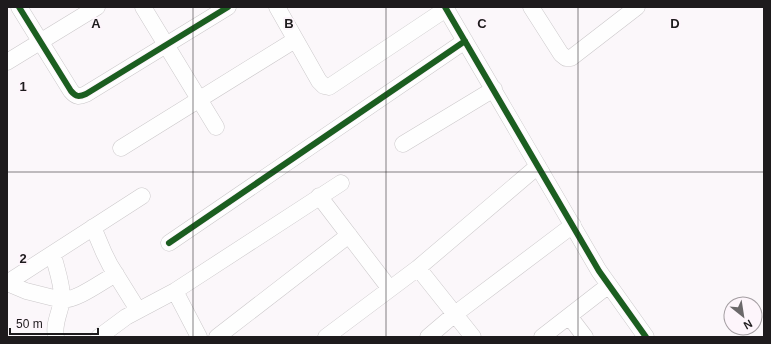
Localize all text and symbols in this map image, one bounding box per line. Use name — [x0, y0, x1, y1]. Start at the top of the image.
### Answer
text: A — [91, 16, 101, 31]
text: B — [284, 16, 294, 31]
text: C — [477, 16, 487, 31]
text: D — [670, 16, 680, 31]
text: 1 — [19, 79, 27, 94]
text: 2 — [19, 251, 27, 266]
north arrow — [723, 296, 763, 336]
scale bar — [10, 310, 98, 336]
text: 50 m — [16, 317, 43, 331]
text: N — [742, 317, 754, 332]

